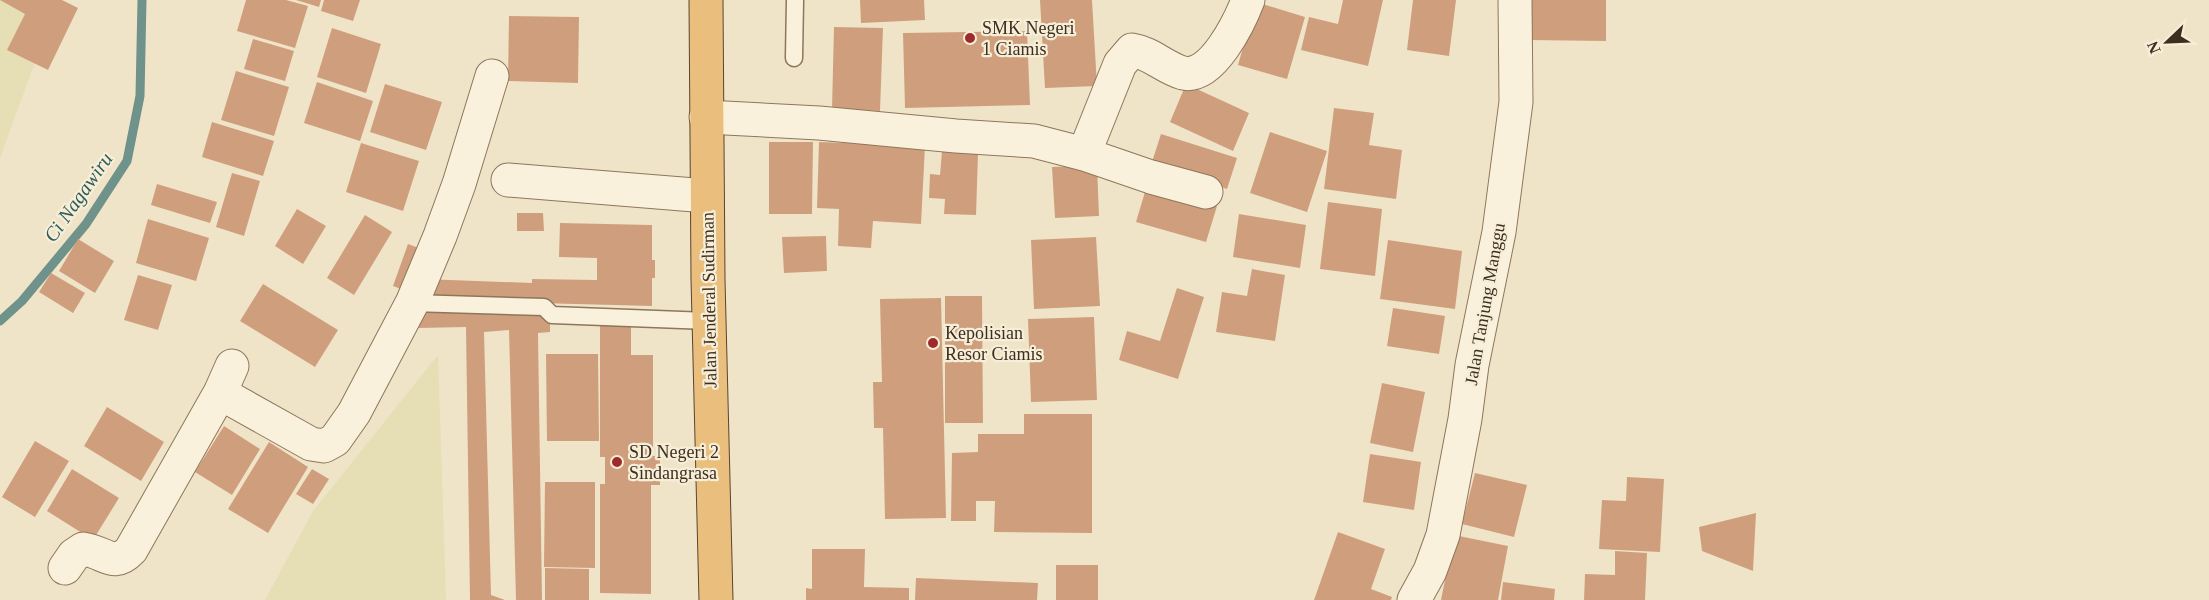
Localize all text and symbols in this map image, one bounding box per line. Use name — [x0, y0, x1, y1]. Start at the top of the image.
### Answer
north arrow — [2137, 12, 2197, 72]
place label: SMK Negeri 1 Ciamis — [982, 18, 1075, 59]
marker: SMK Negeri 1 Ciamis — [963, 31, 977, 45]
text: N — [2143, 39, 2164, 56]
water label: Ci Nagawiru — [39, 148, 118, 246]
street label: Jalan Jenderal Sudirman — [697, 212, 721, 388]
street label: Jalan Tanjung Manggu — [1461, 221, 1509, 387]
place label: Kepolisian Resor Ciamis — [945, 323, 1043, 364]
marker: Kepolisian Resor Ciamis — [926, 336, 940, 350]
place label: SD Negeri 2 Sindangrasa — [629, 442, 719, 483]
marker: SD Negeri 2 Sindangrasa — [610, 455, 624, 469]

